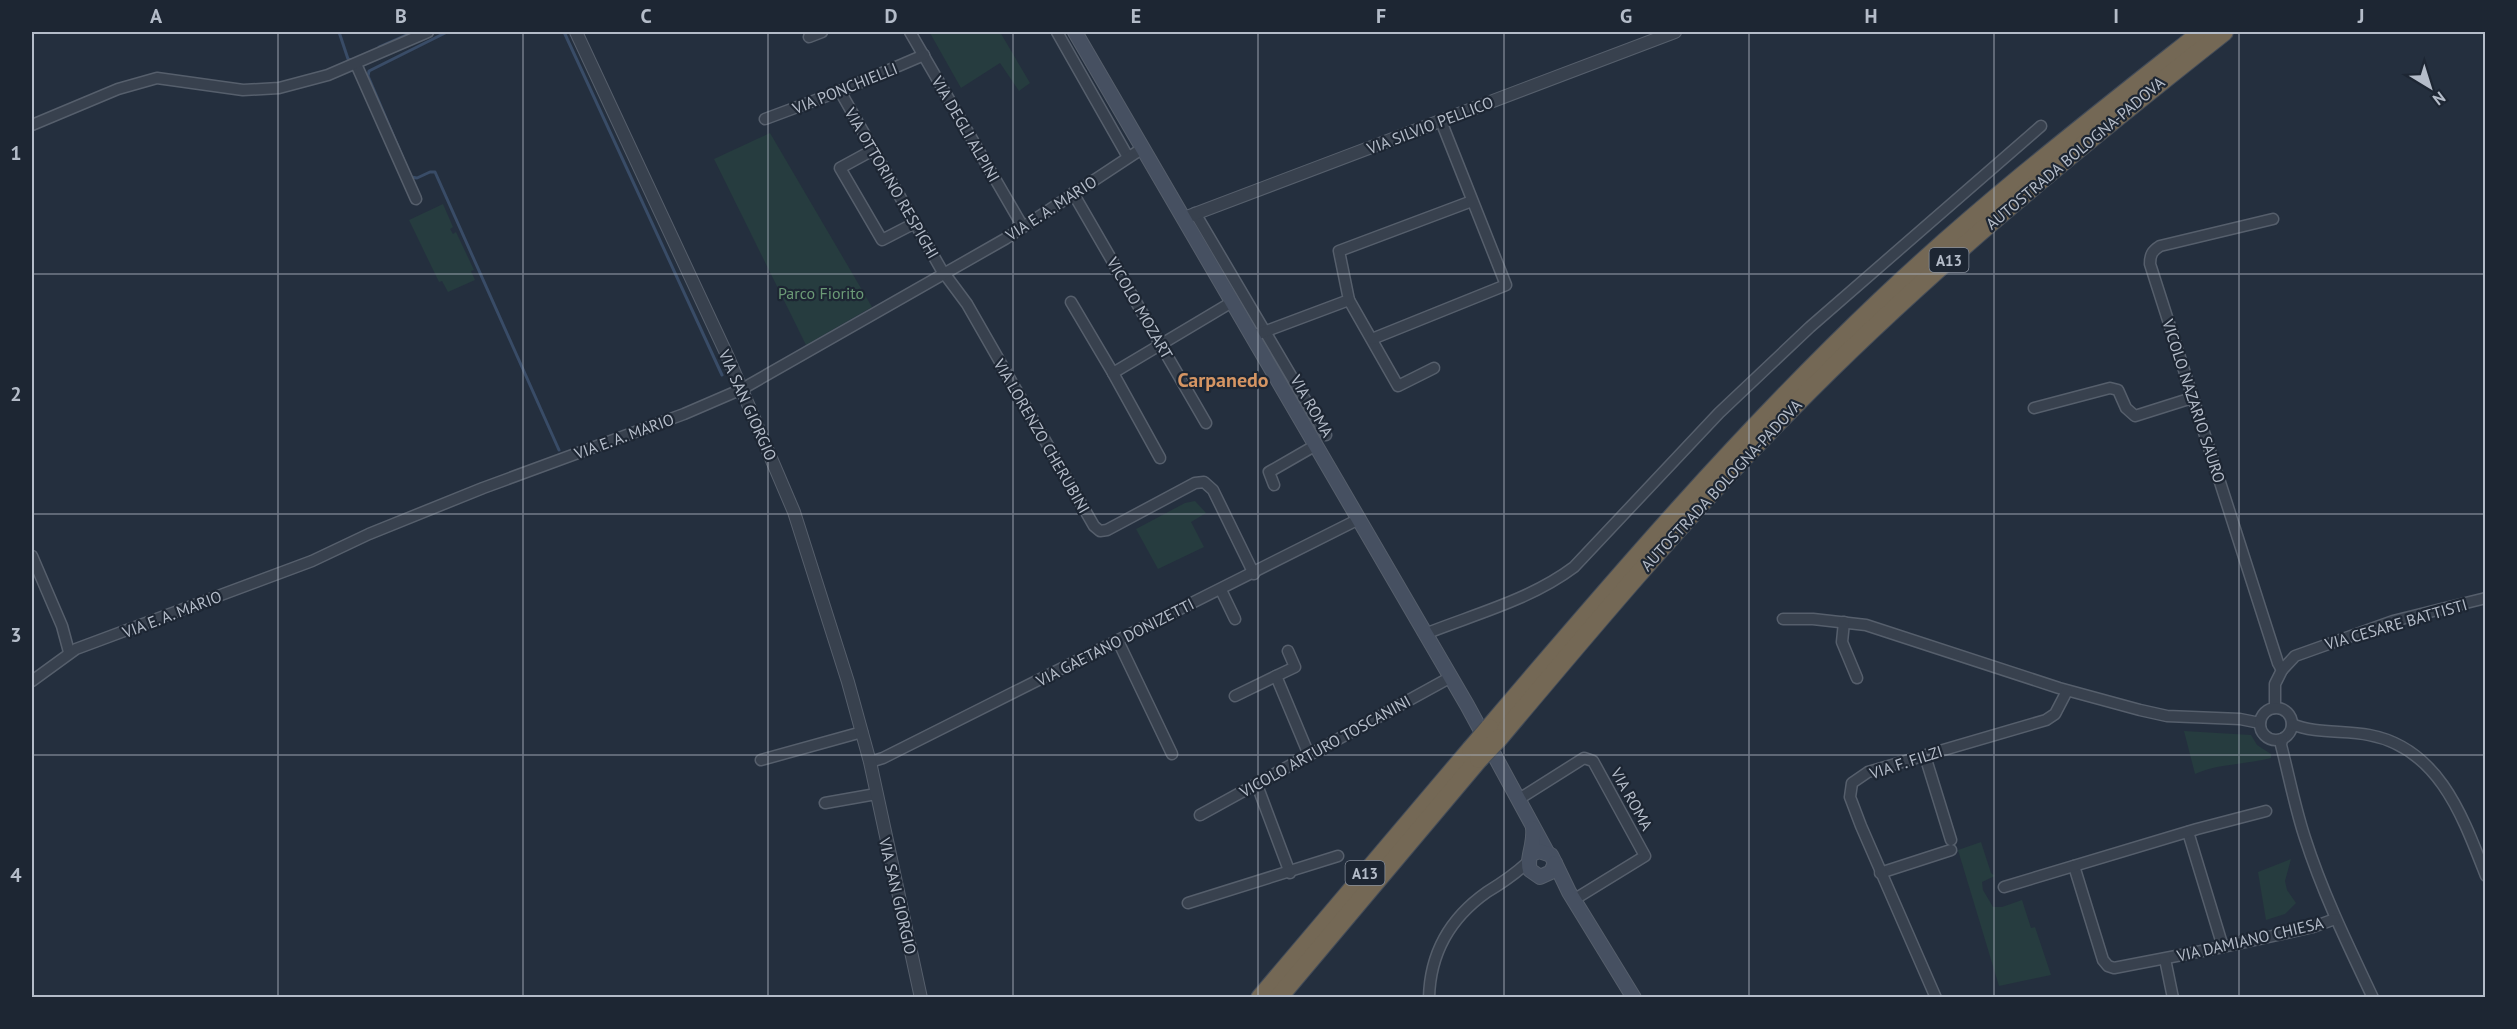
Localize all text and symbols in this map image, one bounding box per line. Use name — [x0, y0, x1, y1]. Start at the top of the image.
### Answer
text: A — [150, 3, 163, 29]
text: B — [395, 3, 407, 29]
text: C — [640, 3, 652, 29]
text: D — [885, 3, 898, 29]
text: E — [1131, 3, 1141, 29]
text: F — [1376, 3, 1386, 29]
text: G — [1620, 3, 1632, 29]
text: H — [1864, 3, 1878, 29]
text: I — [2113, 3, 2119, 29]
text: J — [2357, 3, 2364, 29]
north arrow — [2400, 57, 2460, 117]
street label: VIA PONCHIELLI — [789, 58, 900, 119]
street label: VIA DEGLI ALPINI — [927, 72, 1004, 185]
street label: AUTOSTRADA BOLOGNA-PADOVA — [1982, 72, 2169, 234]
text: N — [2429, 88, 2450, 110]
street label: VIA SILVIO PELLICO — [1363, 92, 1496, 159]
street label: VIA OTTORINO RESPIGHI — [840, 103, 943, 262]
text: 1 — [10, 140, 22, 166]
street label: VIA E. A. MARIO — [1001, 171, 1100, 245]
road number: A13 — [1930, 248, 1968, 272]
street label: VICOLO MOZART — [1102, 253, 1177, 363]
park label: Parco Fiorito — [778, 283, 864, 303]
street label: VICOLO NAZARIO SAURO — [2158, 316, 2230, 485]
street label: VIA SAN GIORGIO — [714, 346, 781, 464]
street label: VIA LORENZO CHERUBINI — [989, 354, 1094, 517]
district label: Carpanedo — [1177, 367, 1269, 393]
street label: VIA ROMA — [1286, 370, 1338, 441]
text: 2 — [10, 381, 22, 407]
street label: AUTOSTRADA BOLOGNA-PADOVA — [1636, 395, 1806, 575]
street label: VIA E. A. MARIO — [570, 409, 677, 464]
street label: VIA E. A. MARIO — [119, 586, 224, 642]
street label: VIA GAETANO DONIZETTI — [1032, 593, 1197, 691]
street label: VIA CESARE BATTISTI — [2322, 594, 2469, 654]
text: 3 — [10, 622, 22, 648]
street label: VICOLO ARTURO TOSCANINI — [1235, 691, 1414, 802]
street label: VIA F. FILZI — [1866, 741, 1945, 783]
street label: VIA ROMA — [1606, 763, 1658, 834]
street label: VIA SAN GIORGIO — [875, 835, 921, 956]
road number: A13 — [1346, 861, 1384, 885]
text: 4 — [10, 862, 22, 888]
street label: VIA DAMIANO CHIESA — [2174, 912, 2326, 966]

